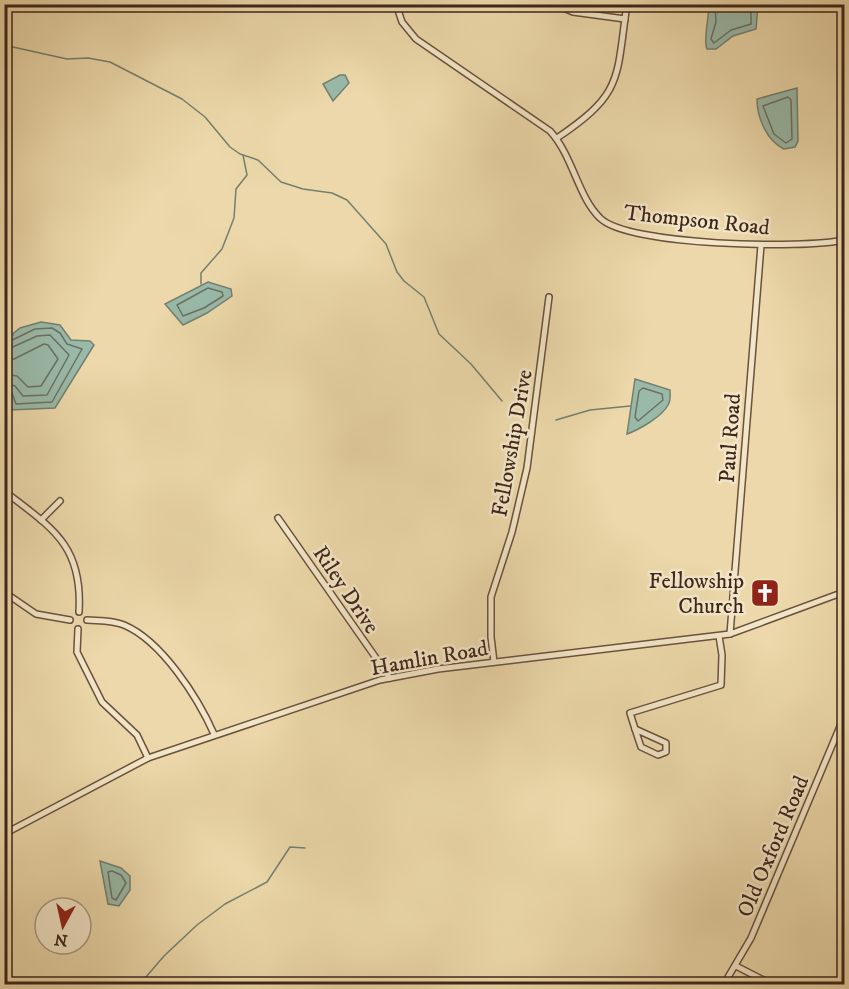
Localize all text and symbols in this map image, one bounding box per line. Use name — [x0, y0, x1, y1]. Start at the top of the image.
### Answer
street label: Thompson Road — [623, 199, 771, 242]
street label: Fellowship Drive — [486, 367, 539, 519]
street label: Paul Road — [714, 392, 747, 484]
street label: Riley Drive — [307, 541, 385, 639]
place label: Fellowship Church — [648, 568, 744, 620]
church icon: Fellowship Church — [749, 577, 781, 609]
street label: Hamlin Road — [369, 635, 490, 682]
street label: Old Oxford Road — [731, 772, 815, 921]
north arrow — [33, 896, 93, 956]
text: N — [53, 929, 69, 951]

